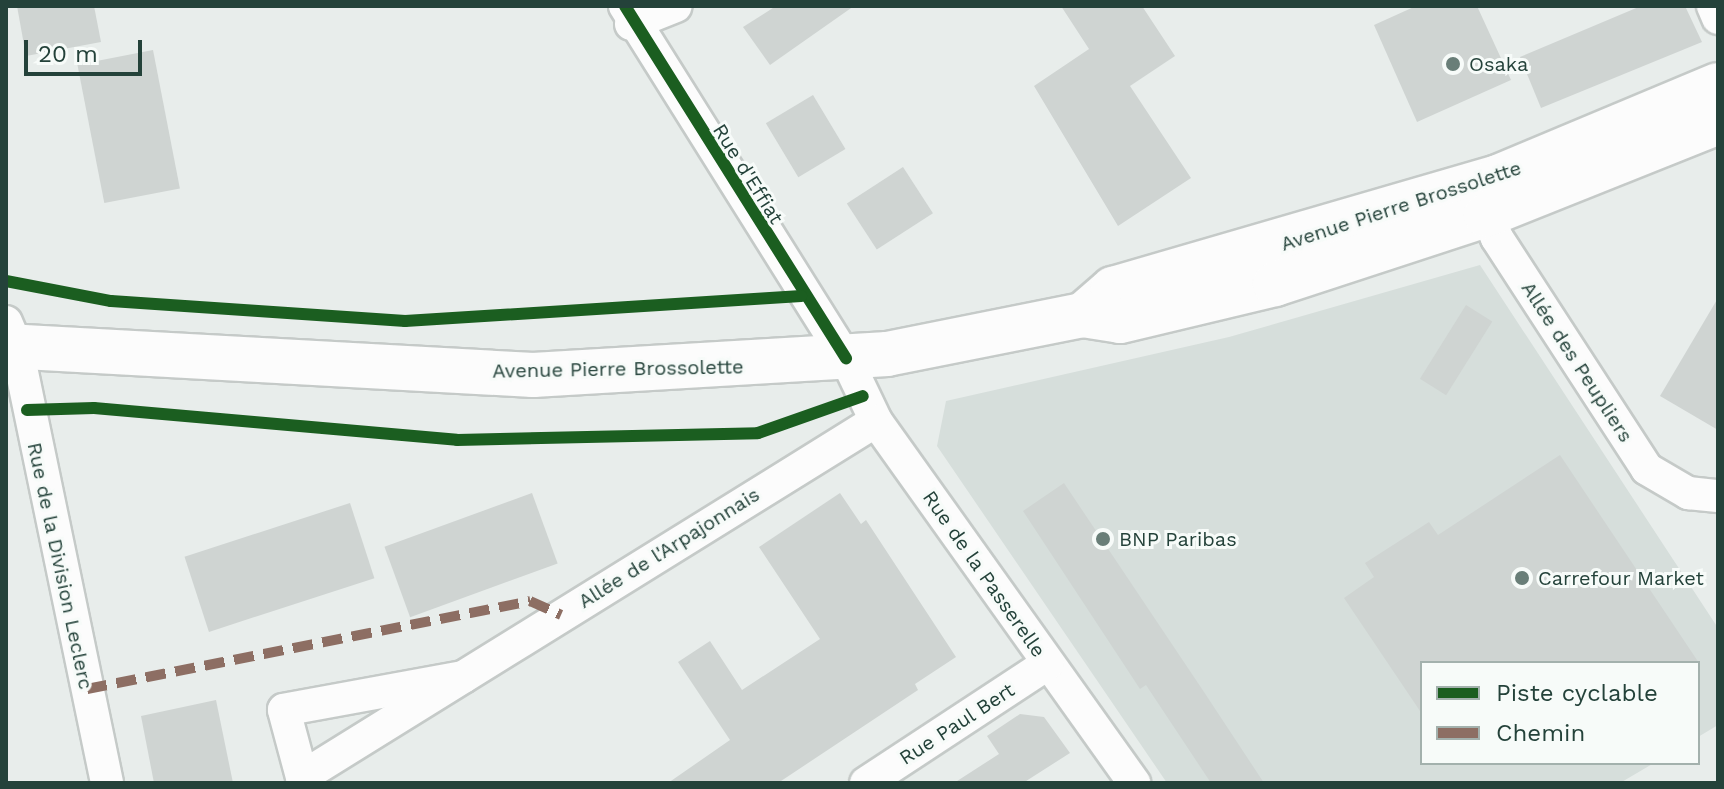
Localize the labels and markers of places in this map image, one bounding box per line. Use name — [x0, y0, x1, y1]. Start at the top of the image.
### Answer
place label: Osaka — [1469, 52, 1528, 76]
marker: Osaka — [1444, 55, 1462, 73]
place label: BNP Paribas — [1119, 527, 1237, 551]
marker: BNP Paribas — [1094, 530, 1112, 548]
place label: Carrefour Market — [1538, 566, 1704, 590]
marker: Carrefour Market — [1513, 569, 1531, 587]

